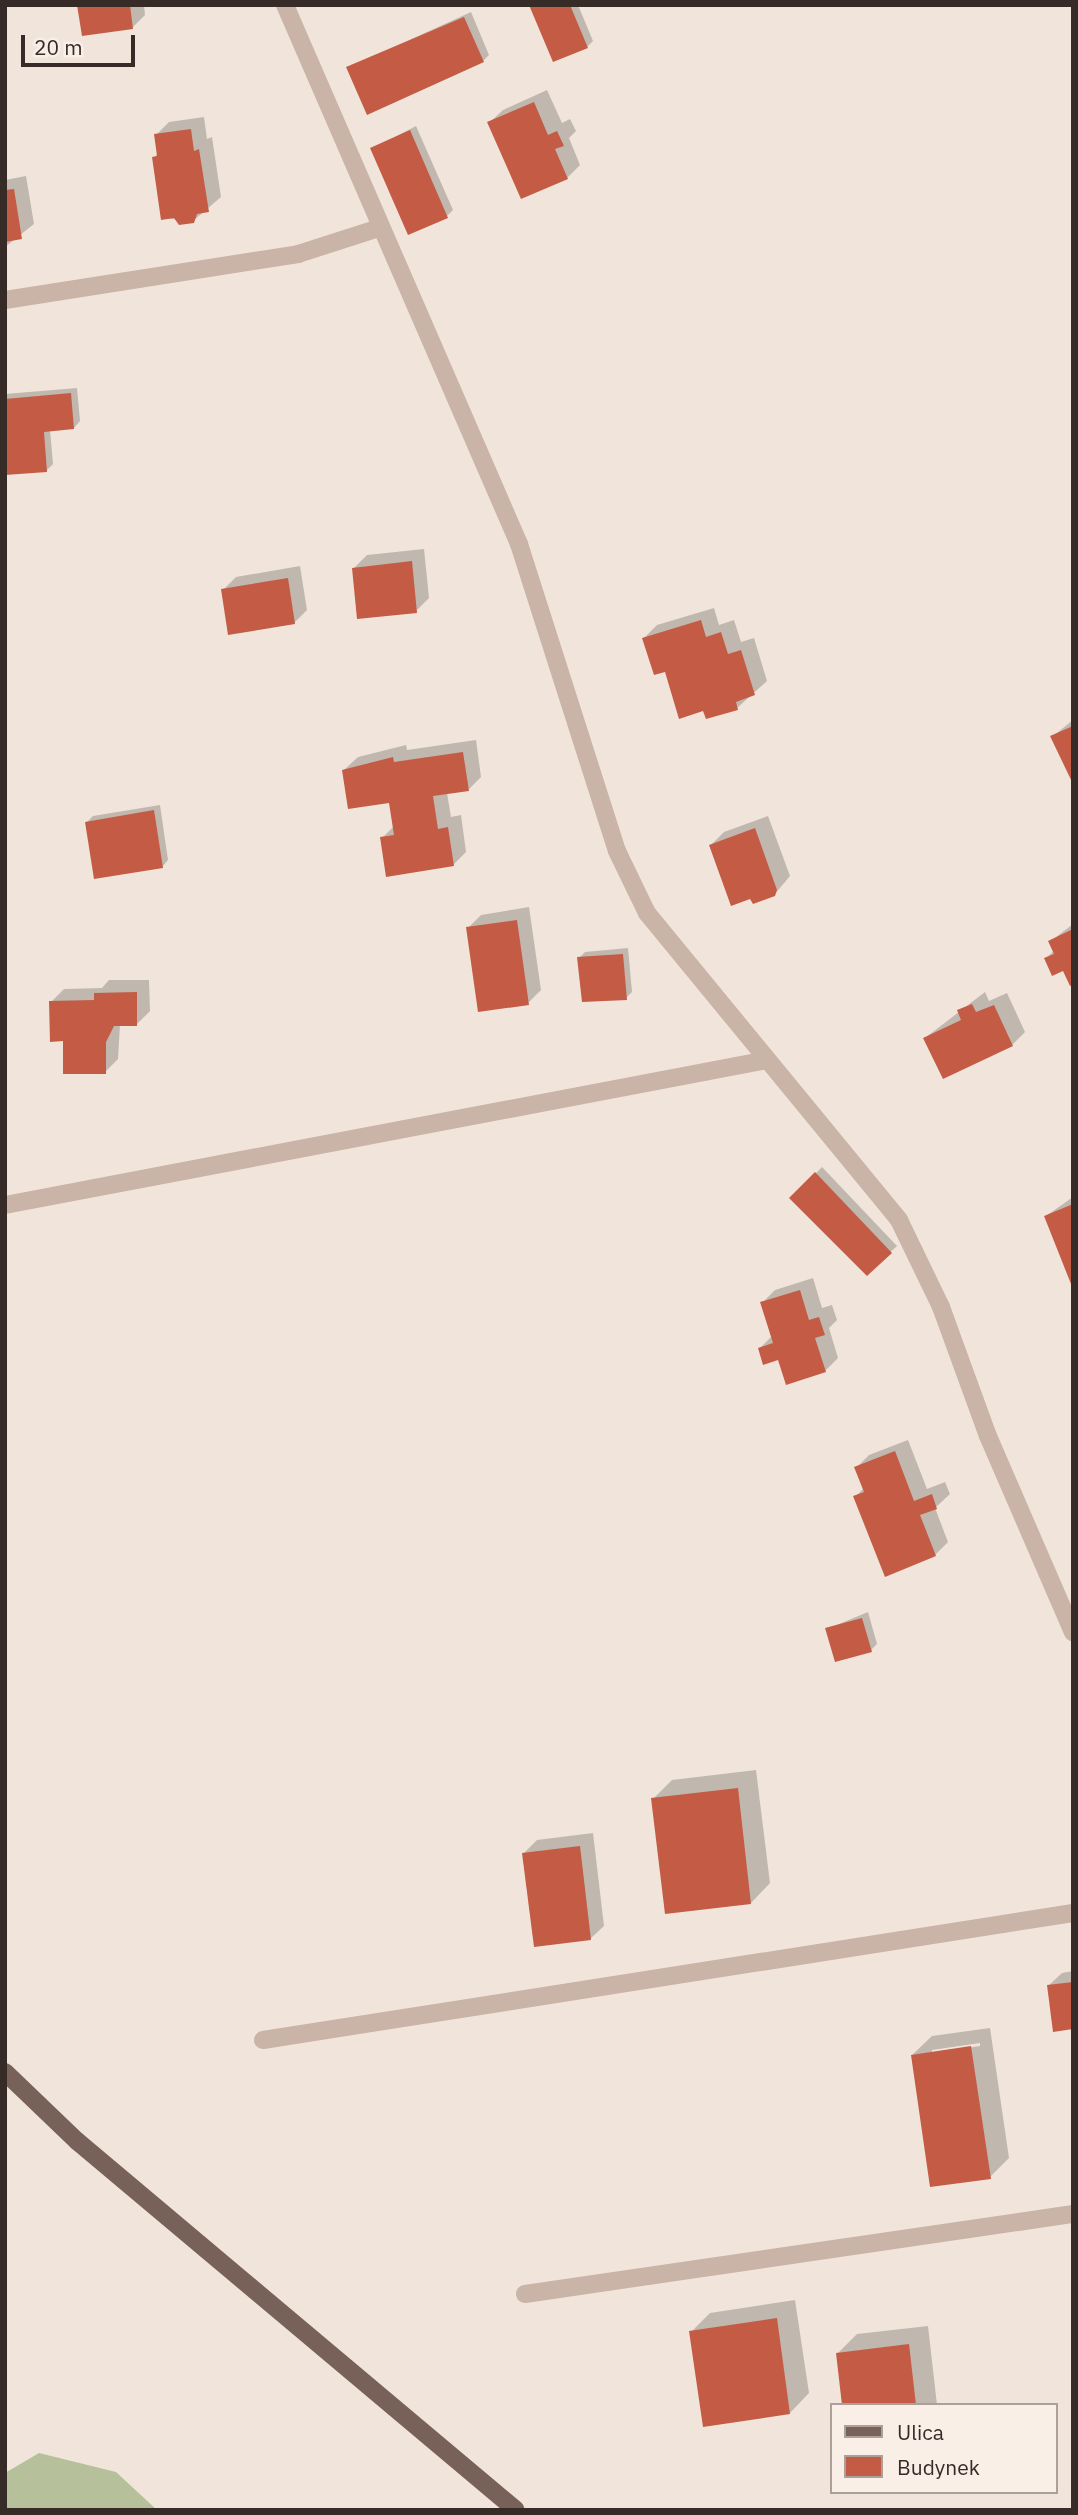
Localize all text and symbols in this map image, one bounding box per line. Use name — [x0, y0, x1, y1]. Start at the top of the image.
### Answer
scale bar — [24, 21, 138, 65]
text: 20 m — [34, 33, 83, 61]
legend — [830, 2403, 1057, 2494]
text: Ulica — [897, 2418, 944, 2446]
text: Budynek — [897, 2453, 980, 2481]

